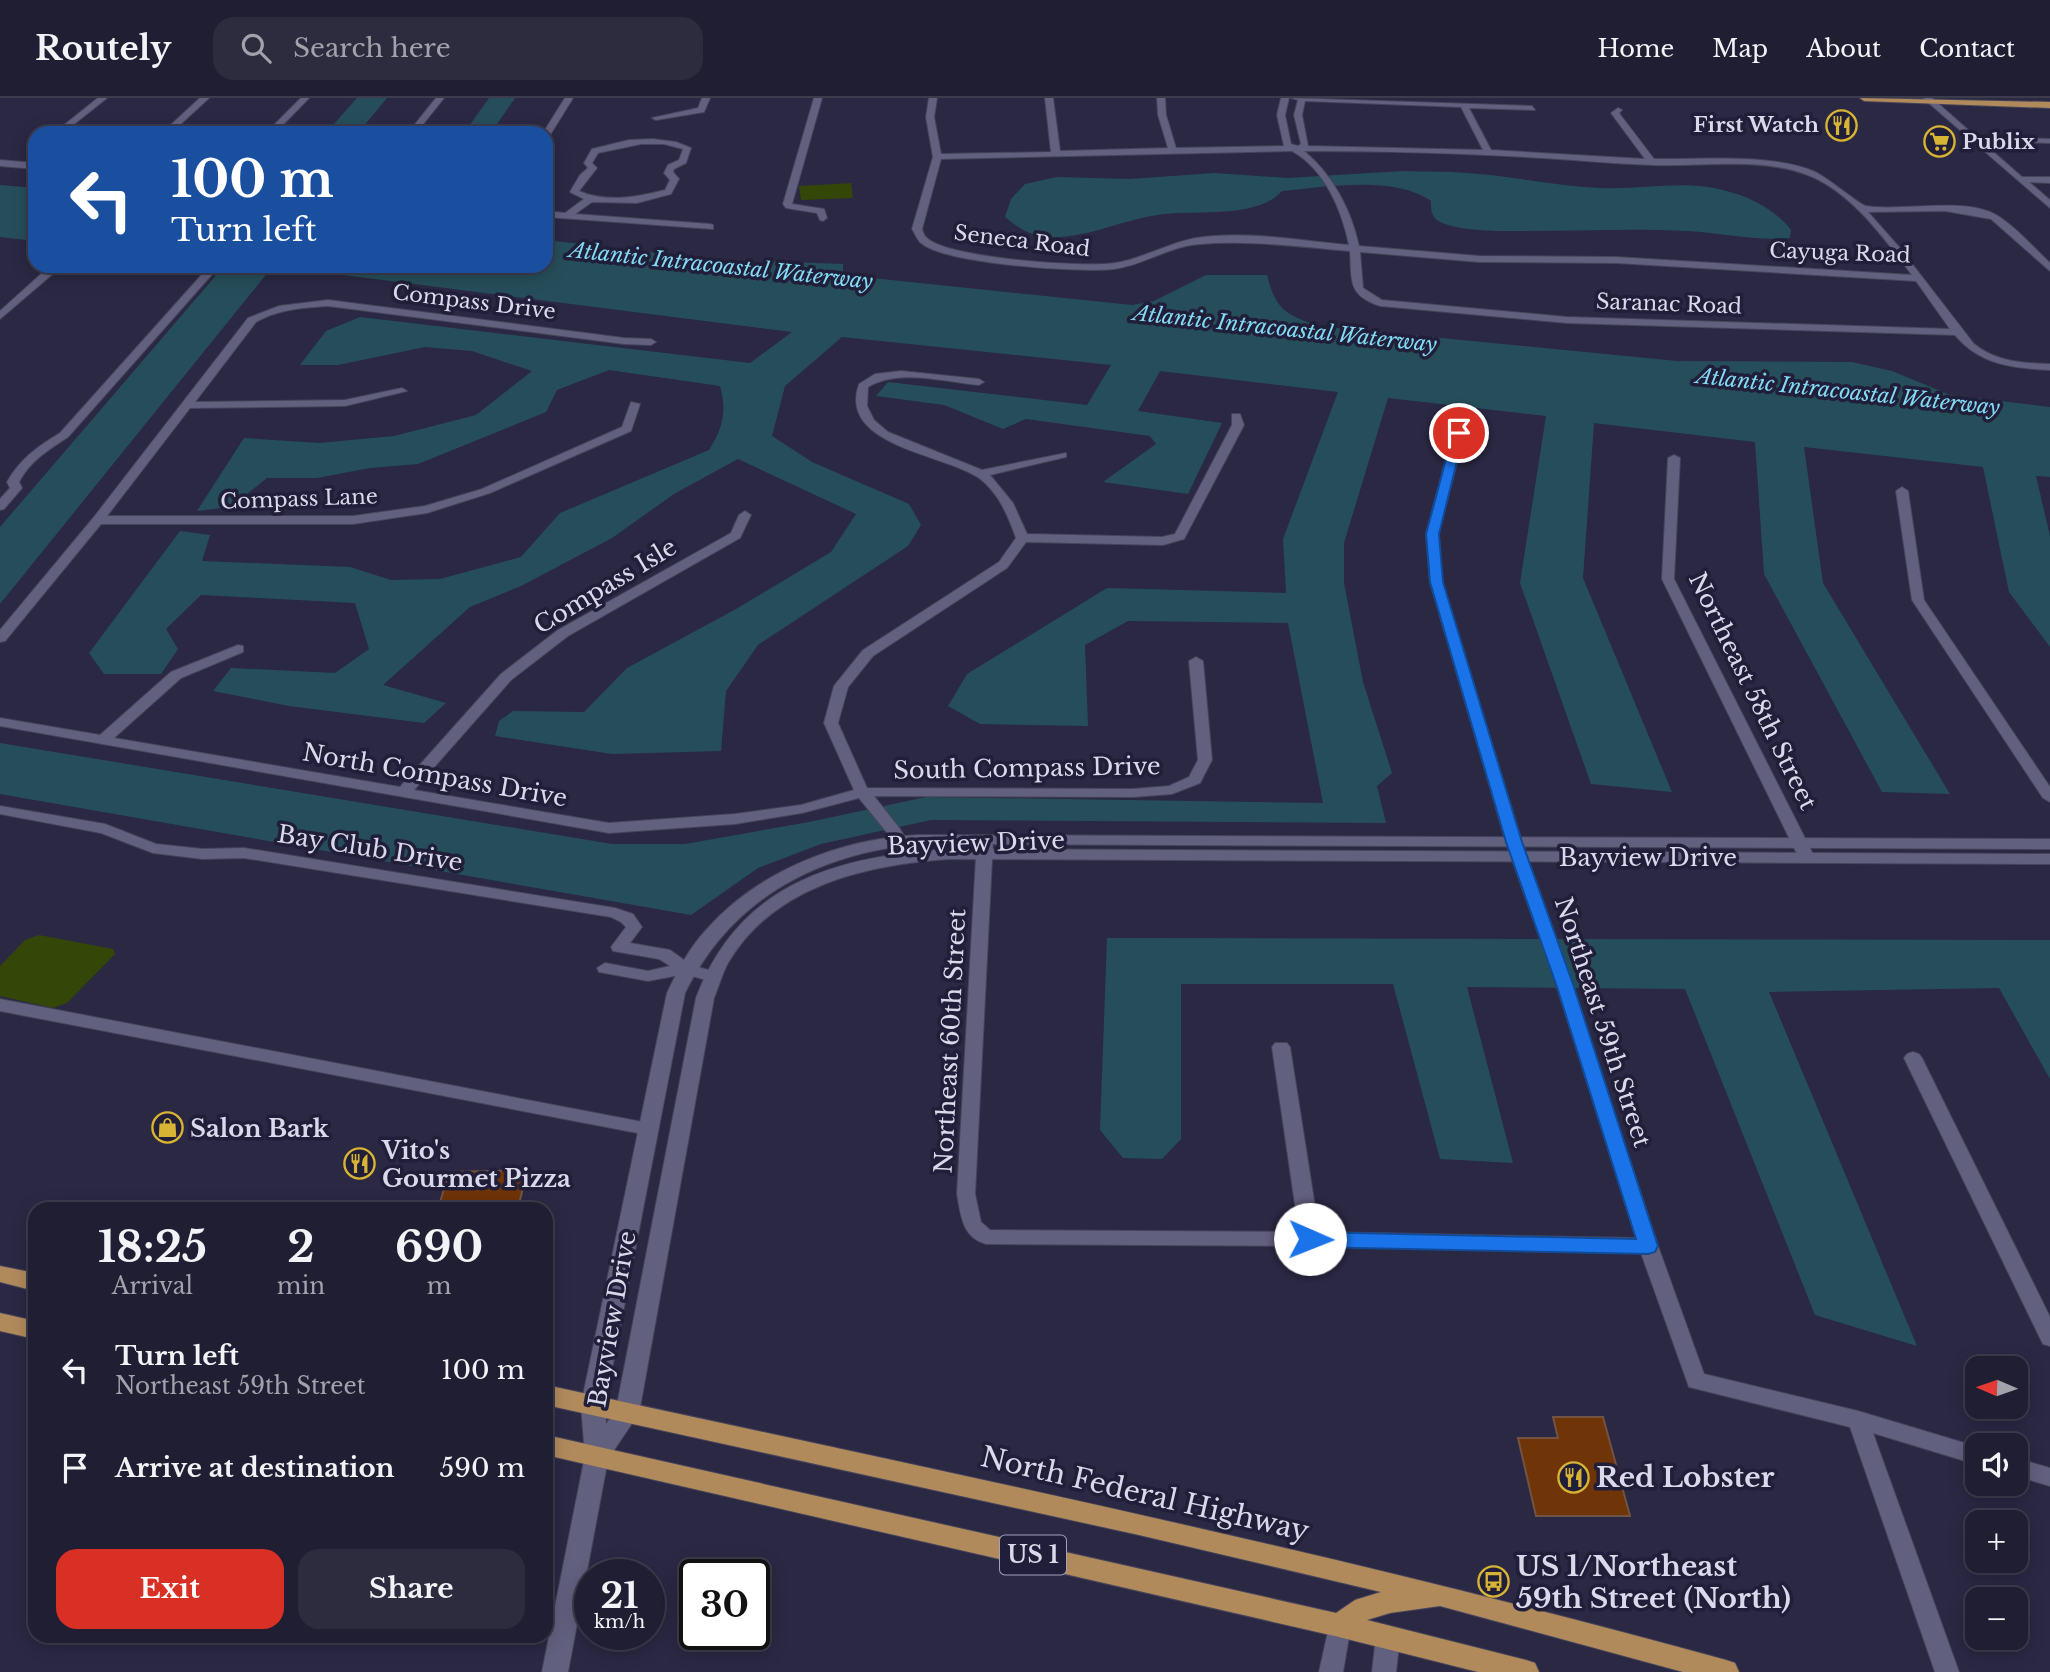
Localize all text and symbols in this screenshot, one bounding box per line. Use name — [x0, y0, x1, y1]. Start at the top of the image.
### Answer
search box — [213, 17, 703, 80]
text: Routely — [35, 28, 171, 69]
icon: search — [237, 29, 275, 67]
text: Search here — [293, 32, 451, 64]
text: Home — [1598, 34, 1674, 63]
text: Map — [1712, 34, 1768, 63]
text: About — [1806, 34, 1881, 63]
text: Contact — [1919, 34, 2015, 63]
restaurant icon: First Watch — [1825, 108, 1859, 142]
place label: First Watch — [1693, 112, 1819, 138]
supermarket icon: Publix — [1922, 125, 1956, 159]
place label: Publix — [1962, 129, 2035, 155]
text: 100 m — [171, 149, 334, 210]
icon: left — [56, 154, 147, 245]
text: Turn left — [171, 210, 317, 250]
street label: Seneca Road — [953, 220, 1091, 262]
water label: Atlantic Intracoastal Waterway — [565, 237, 874, 295]
street label: Cayuga Road — [1769, 238, 1911, 268]
street label: Compass Drive — [391, 279, 557, 325]
street label: Saranac Road — [1596, 288, 1742, 320]
water label: Atlantic Intracoastal Waterway — [1129, 300, 1438, 358]
water label: Atlantic Intracoastal Waterway — [1692, 363, 2001, 421]
pin — [1429, 403, 1489, 463]
icon: arrive — [1440, 414, 1478, 452]
street label: Compass Lane — [220, 483, 378, 515]
street label: Compass Isle — [528, 532, 682, 640]
street label: Northeast 58th Street — [1683, 568, 1823, 814]
street label: North Compass Drive — [300, 737, 570, 813]
street label: South Compass Drive — [893, 751, 1161, 785]
street label: Bay Club Drive — [275, 819, 465, 877]
street label: Bayview Drive — [887, 825, 1065, 861]
street label: Bayview Drive — [1559, 843, 1737, 872]
street label: Northeast 59th Street — [1549, 893, 1657, 1151]
street label: Northeast 60th Street — [929, 908, 971, 1174]
shop icon: Salon Bark — [150, 1111, 184, 1145]
place label: Salon Bark — [190, 1114, 330, 1143]
place label: Vito's Gourmet Pizza — [381, 1136, 571, 1193]
restaurant icon: Vito's Gourmet Pizza — [342, 1147, 376, 1181]
position arrow — [1273, 1202, 1347, 1276]
text: 18:25 — [98, 1221, 207, 1273]
text: 2 — [287, 1221, 315, 1273]
text: 690 — [395, 1221, 483, 1273]
street label: Bayview Drive — [582, 1229, 642, 1409]
text: Arrival — [112, 1272, 193, 1300]
text: min — [277, 1272, 325, 1300]
text: m — [427, 1272, 451, 1300]
text: Turn left — [115, 1340, 239, 1372]
icon: left — [56, 1351, 94, 1389]
text: 100 m — [441, 1354, 525, 1386]
north arrow — [1965, 1356, 2028, 1419]
map controls — [1965, 1356, 2028, 1650]
text: Northeast 59th Street — [115, 1372, 365, 1400]
button: sound — [1965, 1433, 2028, 1496]
street label: North Federal Highway — [977, 1439, 1313, 1549]
icon: arrive — [56, 1449, 94, 1487]
text: Arrive at destination — [115, 1452, 395, 1484]
text: 590 m — [440, 1452, 525, 1484]
restaurant icon: Red Lobster — [1556, 1460, 1590, 1494]
place label: Red Lobster — [1596, 1460, 1775, 1495]
button: + — [1965, 1510, 2028, 1573]
road number: US 1 — [1000, 1536, 1066, 1574]
button: Exit — [56, 1549, 284, 1629]
button: Share — [298, 1549, 525, 1629]
place label: US 1/Northeast 59th Street (North) — [1516, 1549, 1791, 1616]
speed limit sign: 30 — [679, 1559, 770, 1650]
bus stop icon: US 1/Northeast 59th Street (North) — [1476, 1565, 1510, 1599]
text: 21 — [600, 1574, 639, 1617]
button: − — [1965, 1587, 2028, 1650]
text: km/h — [594, 1611, 645, 1633]

